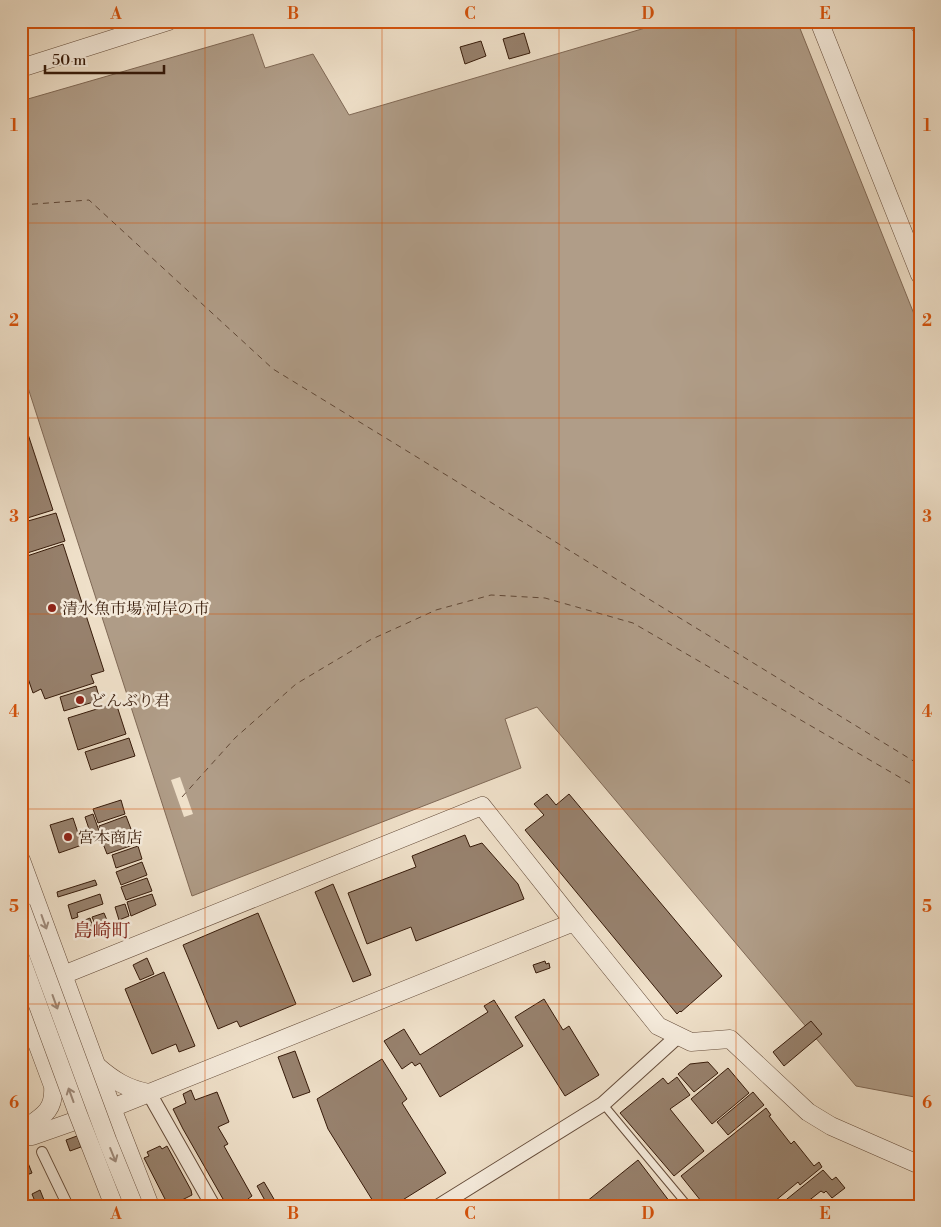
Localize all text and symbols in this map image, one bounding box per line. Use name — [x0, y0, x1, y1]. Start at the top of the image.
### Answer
text: A — [109, 4, 122, 24]
text: B — [287, 4, 299, 24]
text: C — [464, 4, 476, 24]
text: D — [642, 4, 655, 24]
text: E — [819, 4, 831, 24]
scale bar — [45, 42, 164, 74]
text: 50 m — [52, 51, 86, 70]
text: 1 — [10, 116, 18, 136]
text: 1 — [923, 116, 931, 136]
text: 2 — [9, 311, 19, 331]
text: 2 — [922, 311, 932, 331]
text: 3 — [9, 507, 19, 527]
text: 3 — [922, 507, 932, 527]
place label: 清水魚市場 河岸の市 — [62, 599, 209, 619]
marker: 清水魚市場 河岸の市 — [46, 602, 58, 614]
place label: どんぶり君 — [90, 691, 170, 711]
marker: どんぶり君 — [74, 694, 86, 706]
text: 4 — [9, 702, 20, 722]
text: 4 — [922, 702, 933, 722]
place label: 宮本商店 — [78, 828, 142, 848]
marker: 宮本商店 — [62, 831, 74, 843]
text: 5 — [9, 897, 19, 917]
text: 5 — [922, 897, 932, 917]
one-way arrow — [40, 914, 49, 929]
district label: 島崎町 — [73, 919, 131, 943]
one-way arrow — [51, 994, 60, 1010]
one-way arrow — [66, 1088, 75, 1103]
text: 6 — [9, 1093, 19, 1113]
text: 6 — [922, 1093, 932, 1113]
one-way arrow — [109, 1147, 118, 1162]
text: A — [109, 1204, 122, 1224]
text: B — [287, 1204, 299, 1224]
text: C — [464, 1204, 476, 1224]
text: D — [642, 1204, 655, 1224]
text: E — [819, 1204, 831, 1224]

